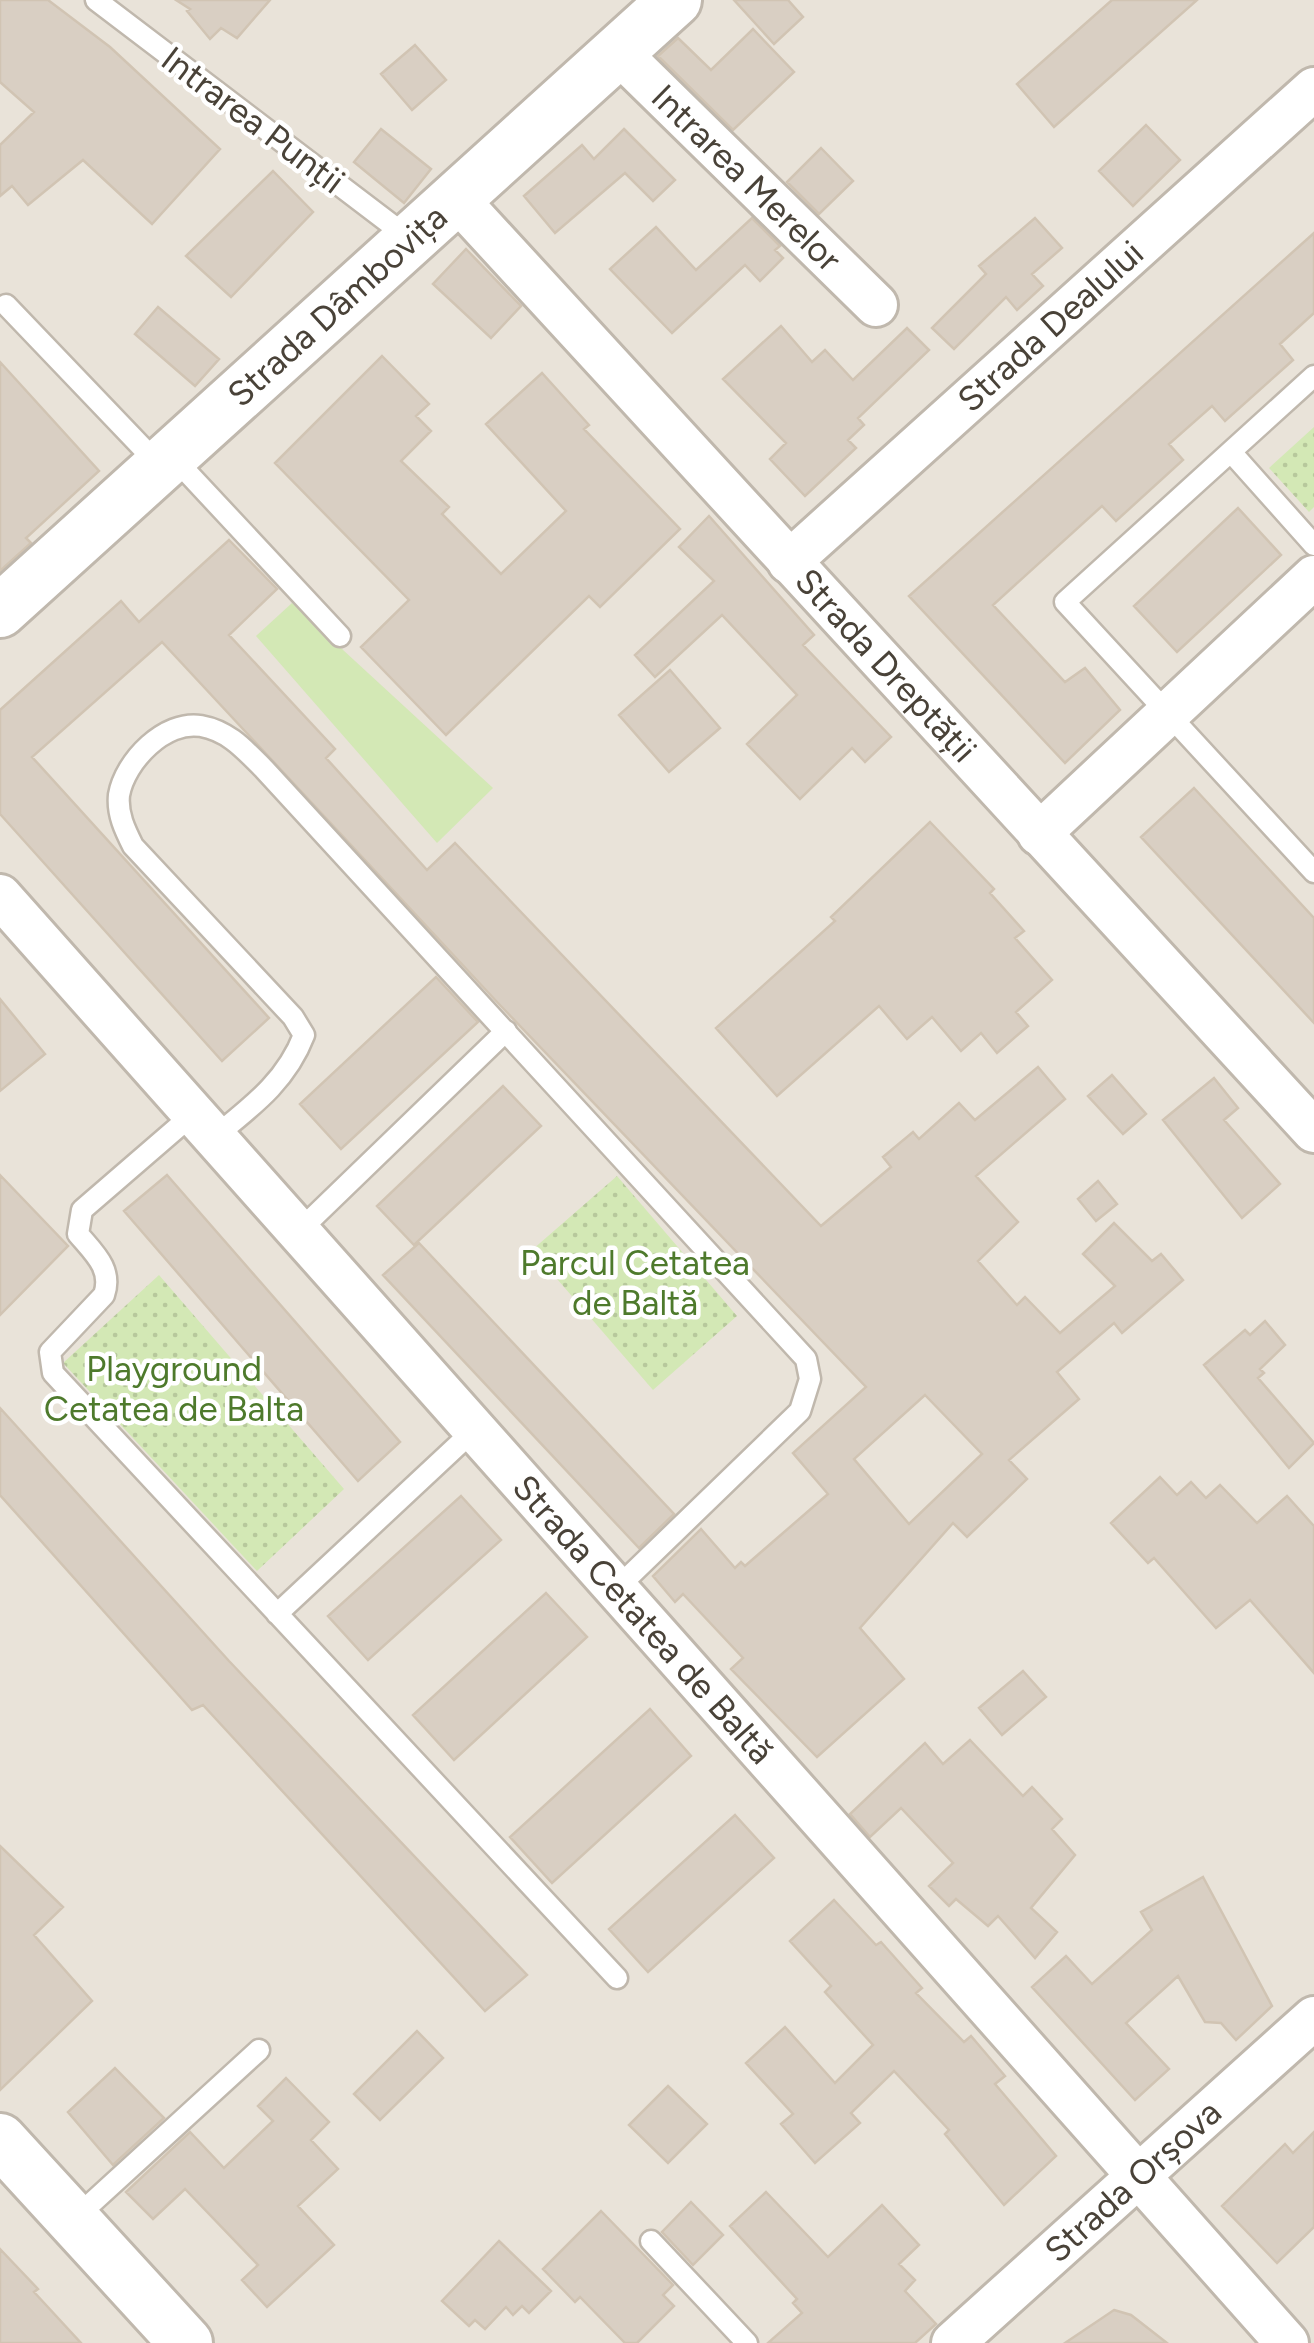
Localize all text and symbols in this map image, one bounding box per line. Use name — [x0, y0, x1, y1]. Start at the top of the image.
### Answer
street label: Intrarea Punții — [153, 38, 353, 202]
street label: Intrarea Merelor — [643, 76, 850, 280]
street label: Strada Dâmbovița — [219, 196, 456, 415]
street label: Strada Dealului — [949, 232, 1152, 421]
street label: Strada Dreptății — [787, 560, 985, 771]
park label: Parcul Cetatea de Baltă — [520, 1242, 750, 1324]
park label: Playground Cetatea de Balta — [44, 1348, 304, 1430]
street label: Strada Cetatea de Baltă — [504, 1466, 783, 1772]
street label: Strada Orșova — [1036, 2091, 1230, 2271]

